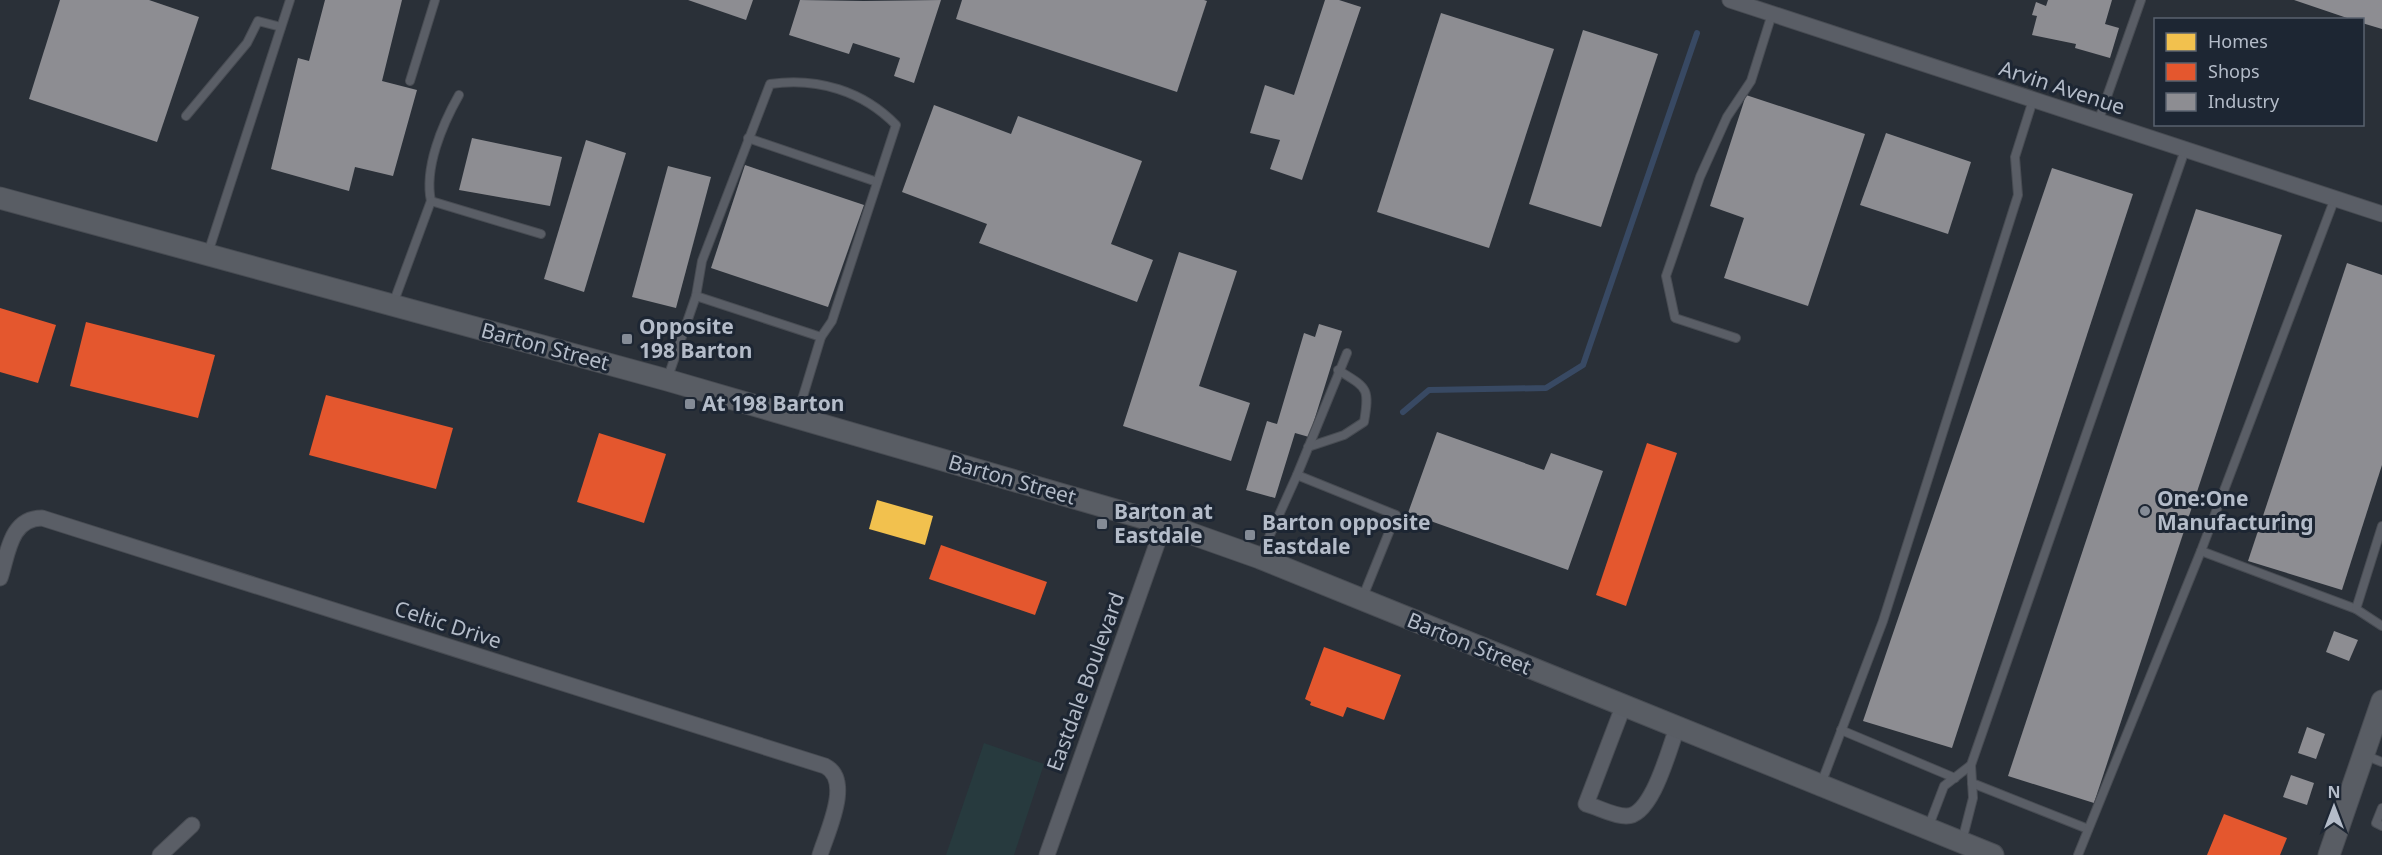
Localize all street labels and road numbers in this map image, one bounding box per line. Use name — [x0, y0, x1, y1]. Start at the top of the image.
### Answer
street label: Arvin Avenue — [1996, 54, 2129, 121]
street label: Barton Street — [478, 315, 613, 377]
street label: Barton Street — [945, 447, 1080, 511]
street label: Eastdale Boulevard — [1040, 588, 1130, 775]
street label: Celtic Drive — [391, 594, 505, 655]
street label: Barton Street — [1403, 605, 1536, 681]

